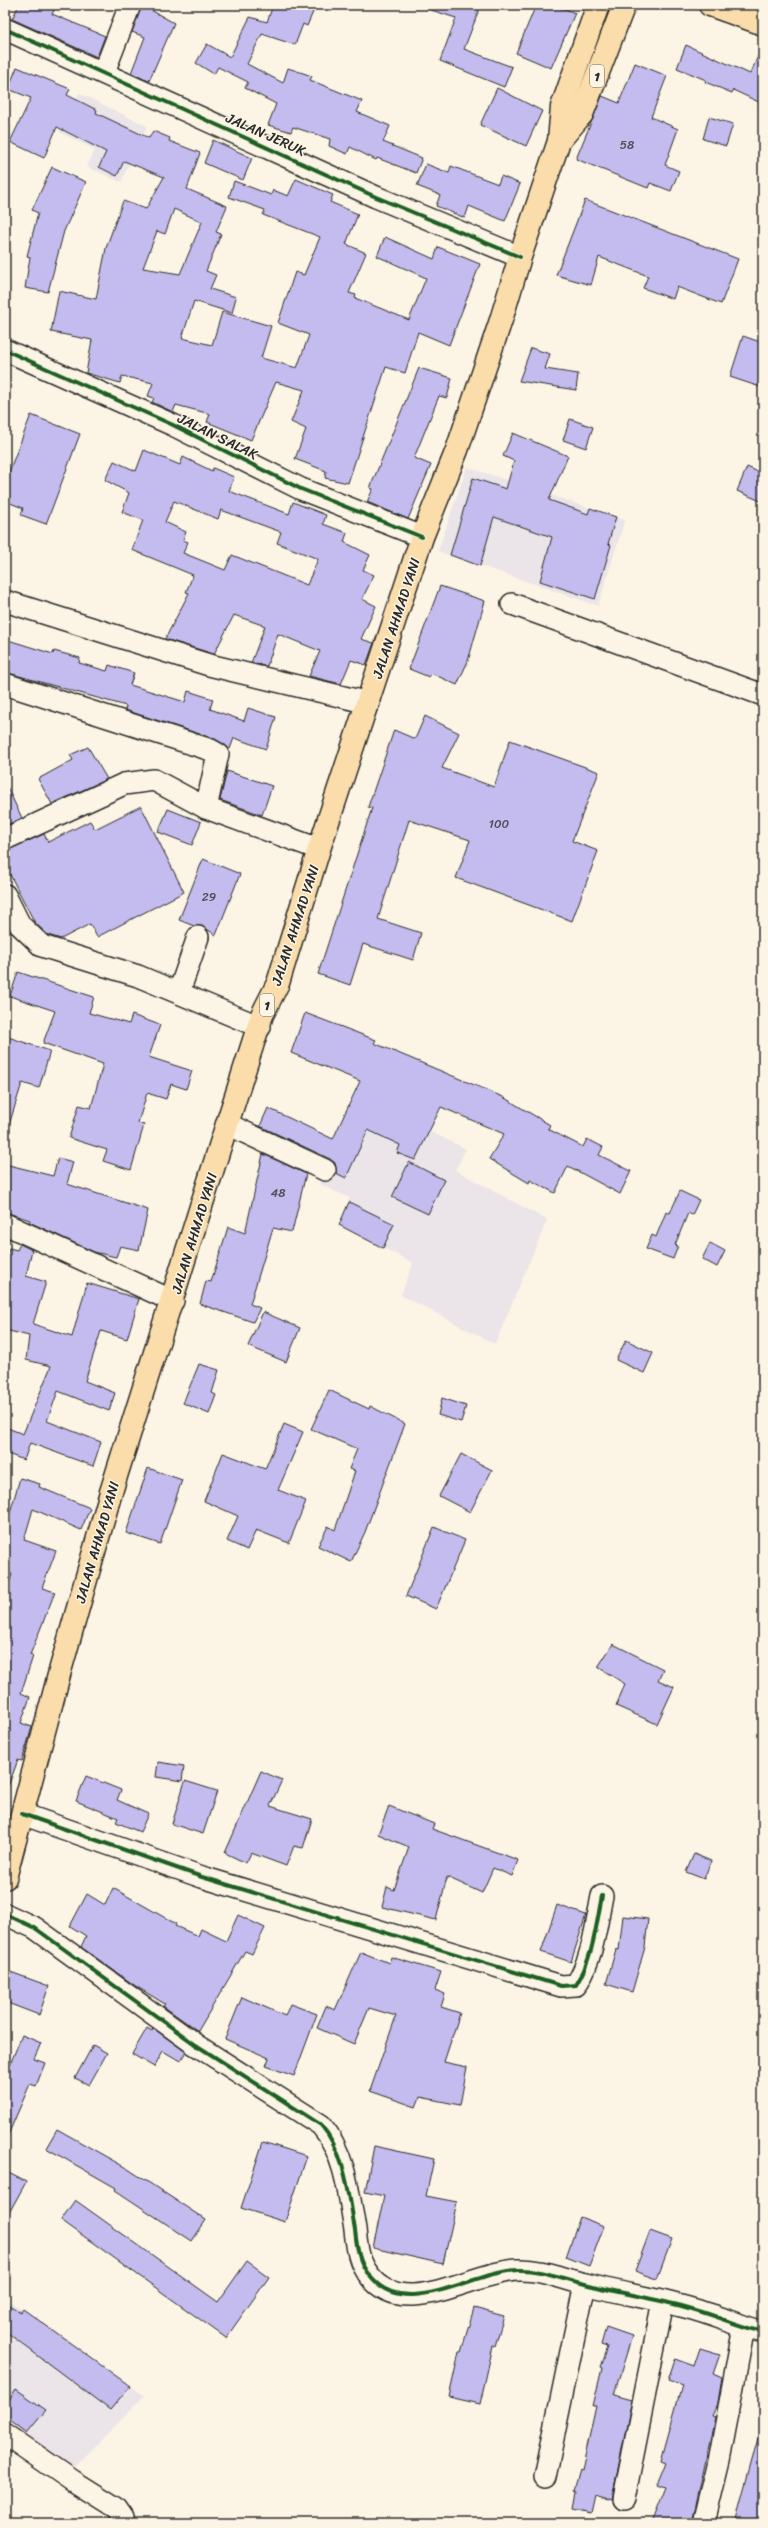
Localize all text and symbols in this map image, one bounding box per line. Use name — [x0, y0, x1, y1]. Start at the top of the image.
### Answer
road number: 1 — [590, 65, 604, 87]
street label: JALAN JERUK — [221, 105, 310, 163]
house number: 58 — [620, 134, 634, 156]
street label: JALAN SALAK — [172, 406, 263, 467]
street label: JALAN AHMAD YANI — [365, 554, 428, 683]
house number: 100 — [489, 813, 510, 835]
street label: JALAN AHMAD YANI — [264, 861, 327, 990]
house number: 29 — [202, 886, 216, 908]
road number: 1 — [260, 994, 274, 1016]
street label: JALAN AHMAD YANI — [164, 1169, 225, 1298]
house number: 48 — [271, 1182, 285, 1204]
street label: JALAN AHMAD YANI — [68, 1478, 127, 1607]

